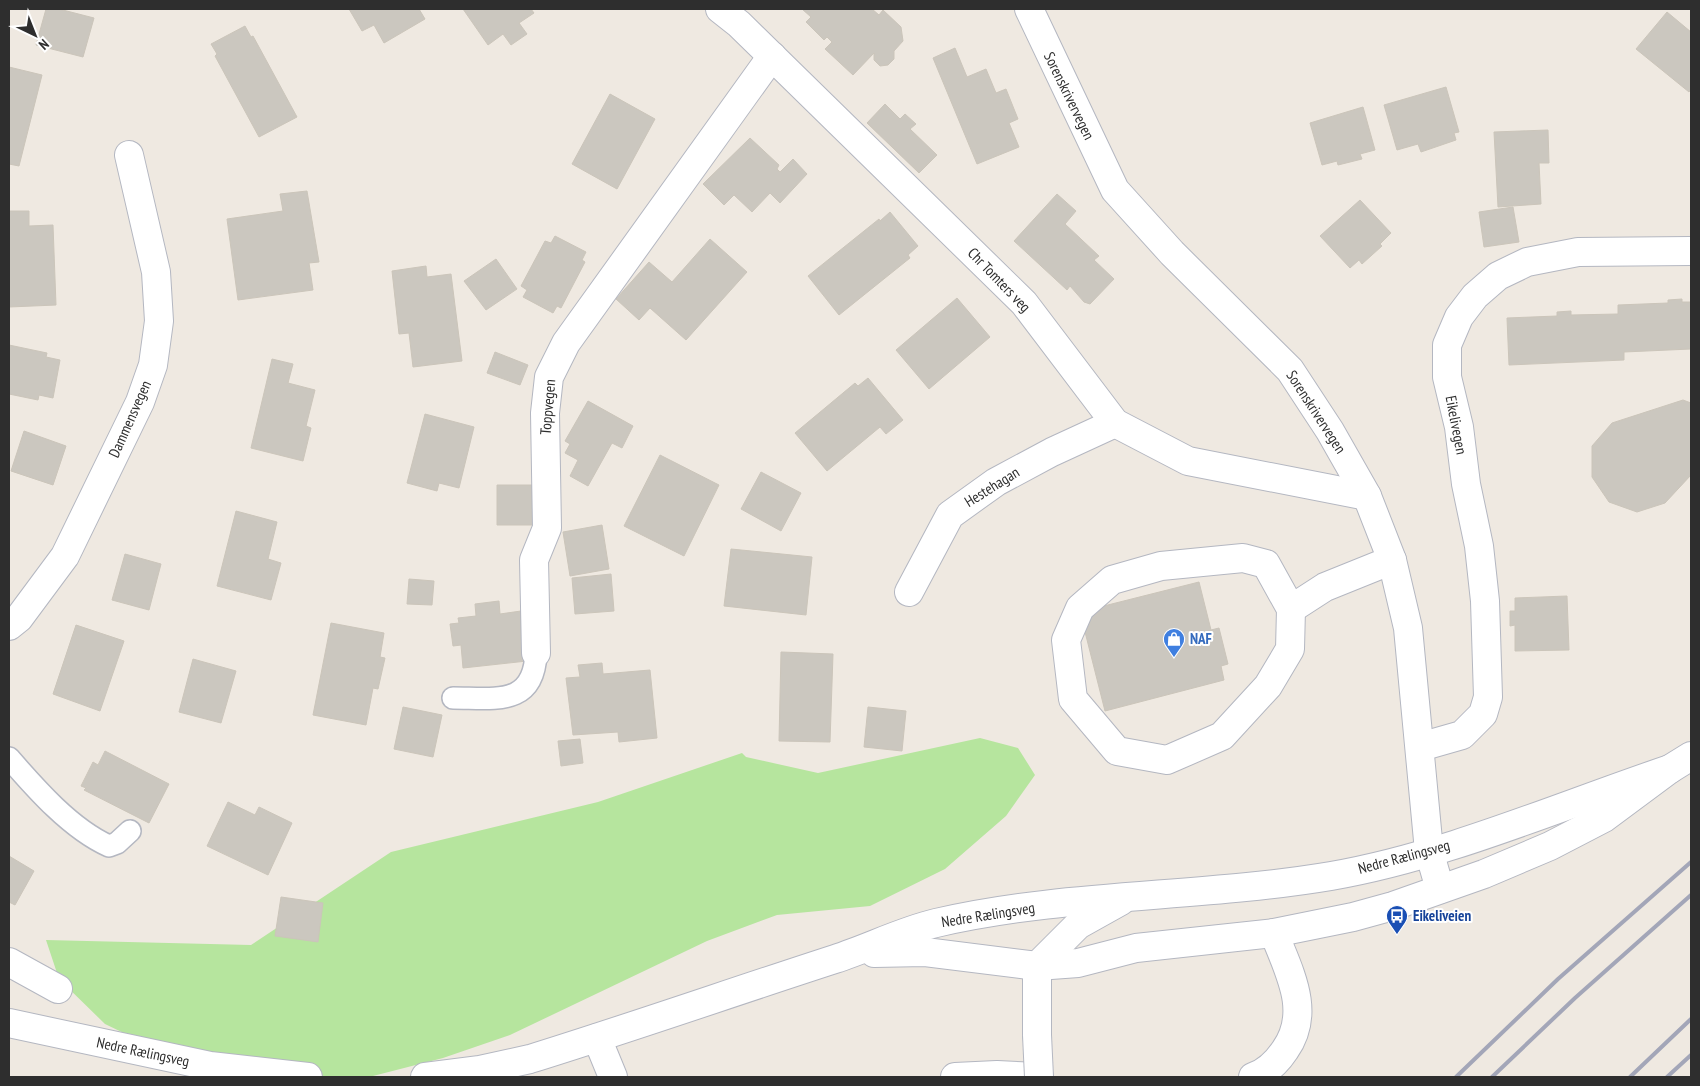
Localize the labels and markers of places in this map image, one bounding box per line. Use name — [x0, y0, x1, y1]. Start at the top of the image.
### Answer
shop icon: NAF — [1162, 627, 1186, 658]
place label: NAF — [1190, 629, 1212, 648]
bus stop icon: Eikeliveien — [1385, 904, 1409, 935]
place label: Eikeliveien — [1413, 906, 1471, 925]

